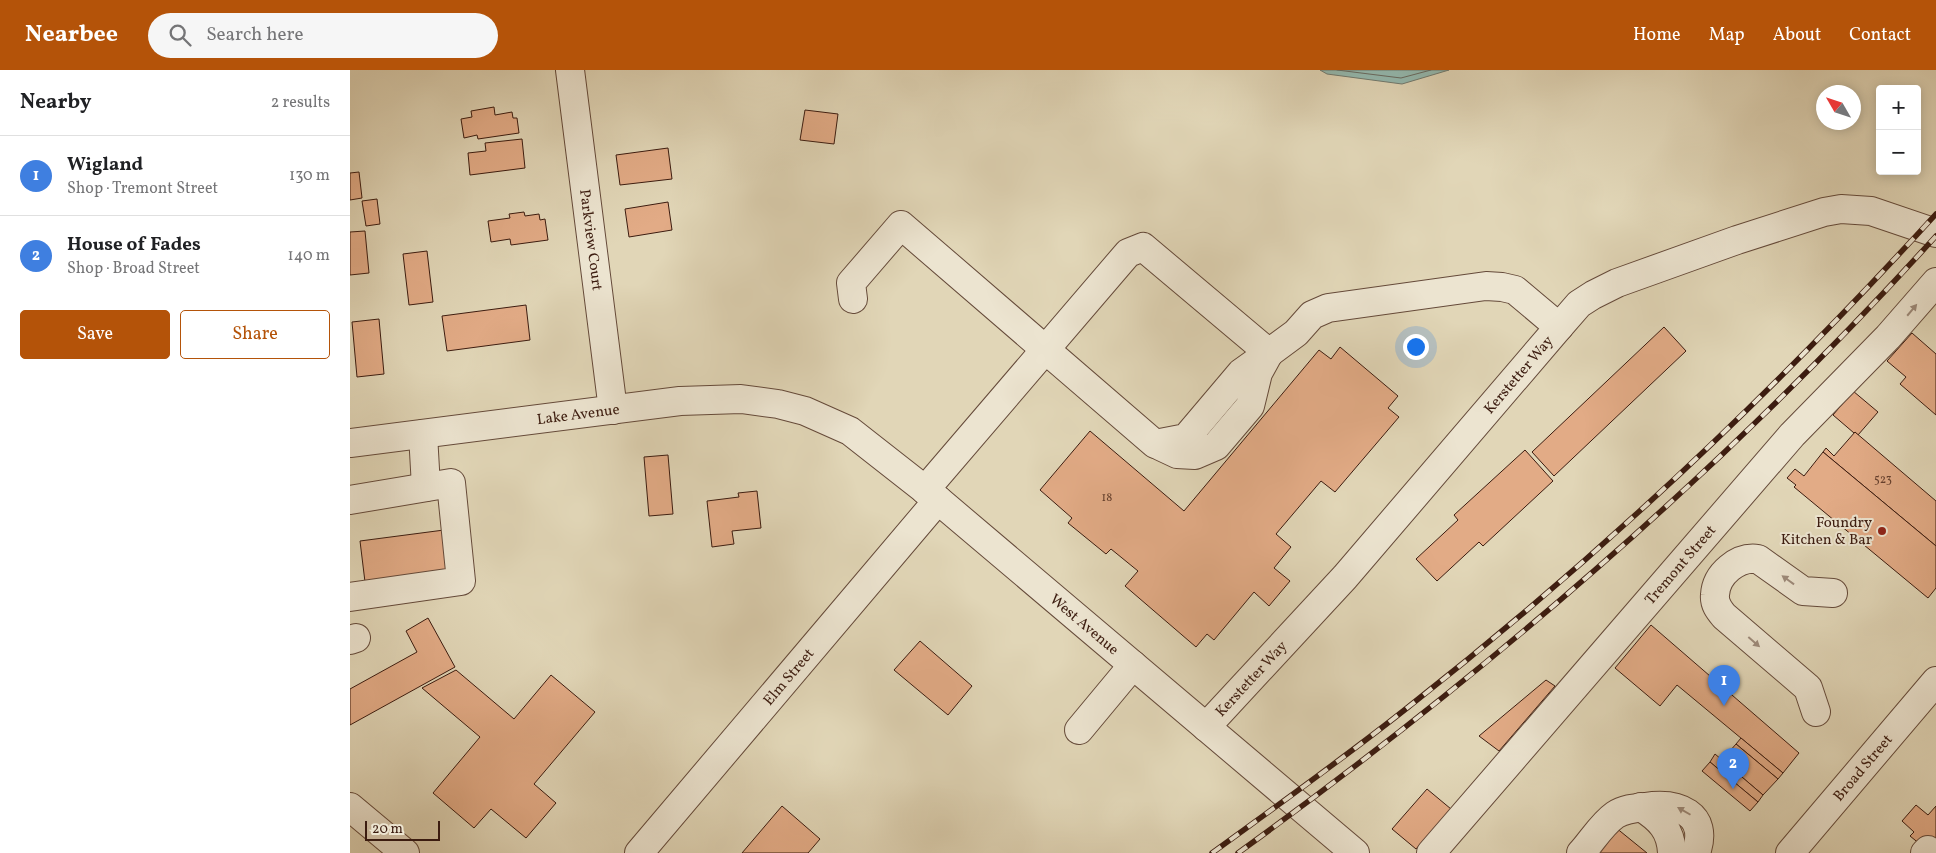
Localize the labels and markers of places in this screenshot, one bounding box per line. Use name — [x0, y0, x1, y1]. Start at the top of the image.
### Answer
place label: Foundry Kitchen & Bar — [1781, 513, 1872, 551]
marker: Foundry Kitchen & Bar — [1876, 525, 1888, 537]
pin: 1 — [1708, 665, 1740, 706]
pin: 2 — [1717, 748, 1749, 789]

